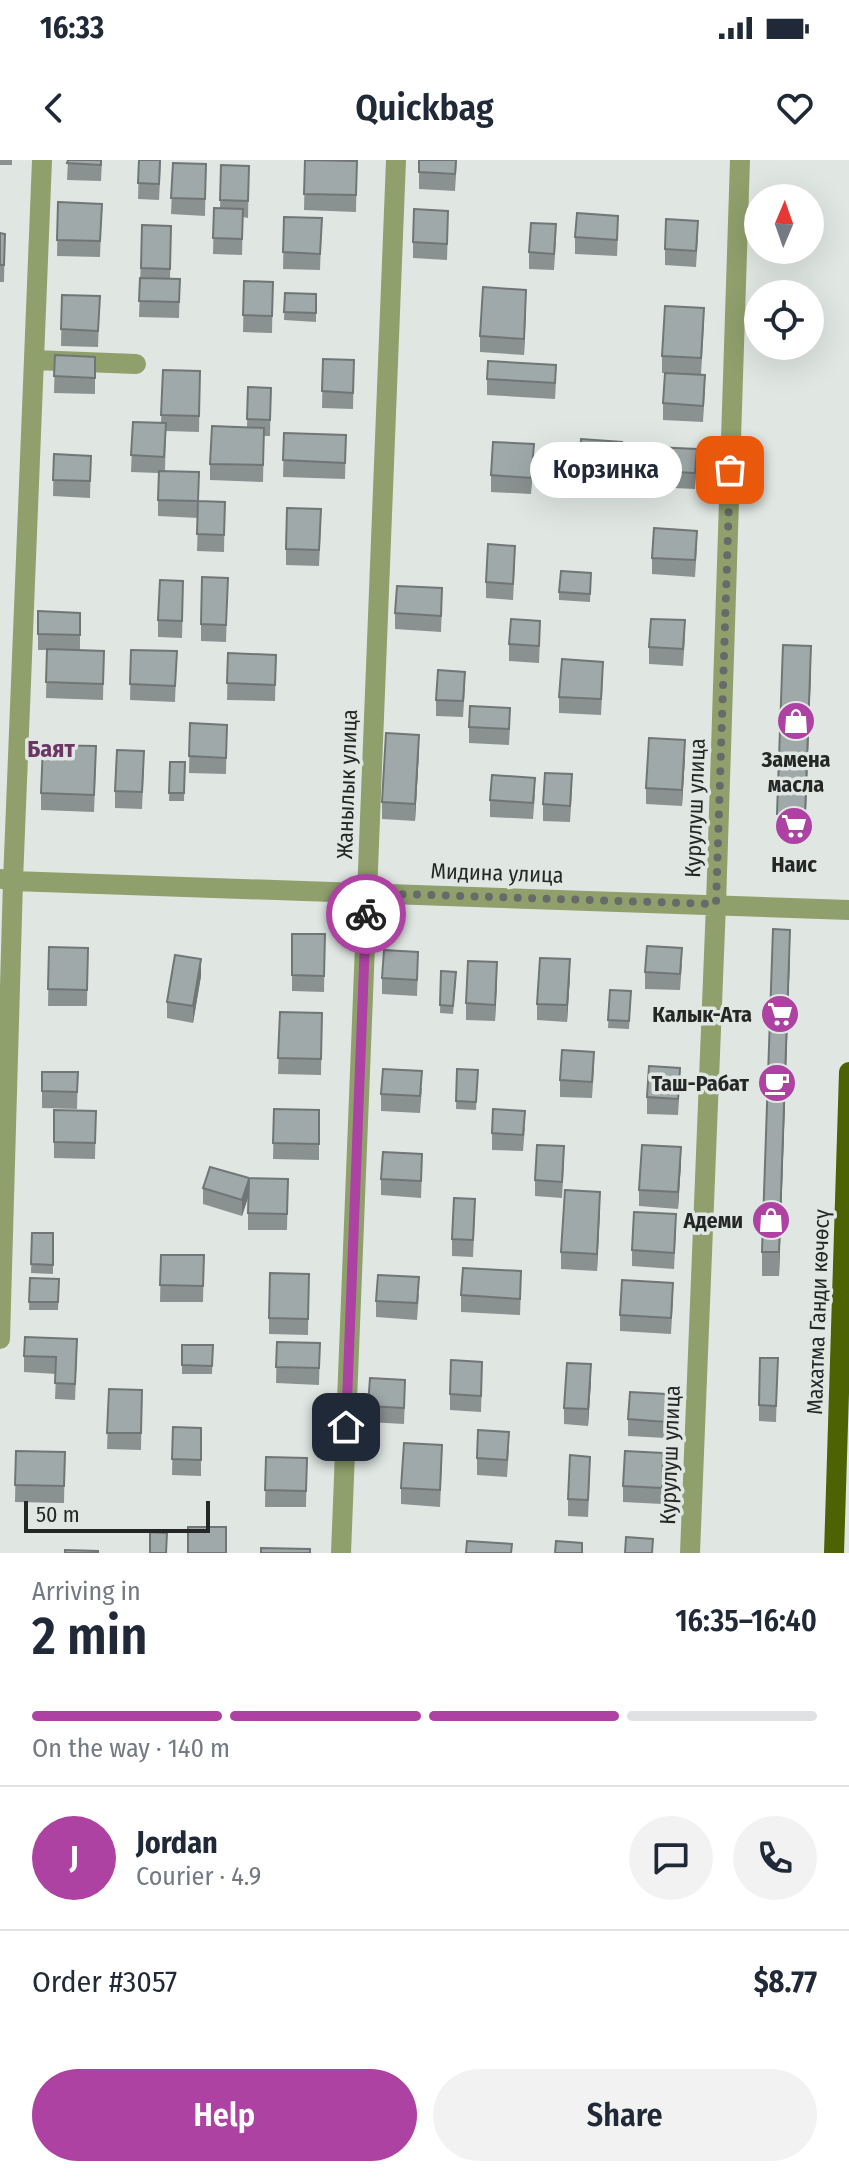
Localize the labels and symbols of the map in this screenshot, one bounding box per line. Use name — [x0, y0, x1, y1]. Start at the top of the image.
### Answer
north arrow — [744, 184, 824, 264]
pin — [696, 436, 764, 504]
callout: Корзинка — [530, 442, 682, 498]
shop icon: Замена масла — [775, 700, 817, 742]
street label: Жанылык улица — [331, 709, 363, 859]
district label: Баят — [27, 735, 75, 763]
street label: Курулуш улица — [679, 738, 711, 878]
place label: Замена масла — [760, 746, 831, 798]
supermarket icon: Наис — [773, 805, 815, 847]
place label: Наис — [771, 851, 817, 878]
street label: Мидина улица — [430, 857, 564, 889]
courier — [326, 874, 406, 954]
supermarket icon: Калык-Ата — [759, 993, 801, 1035]
place label: Калык-Ата — [652, 1001, 752, 1028]
cafe icon: Таш-Рабат — [756, 1062, 798, 1104]
place label: Таш-Рабат — [651, 1070, 750, 1097]
shop icon: Адеми — [750, 1199, 792, 1241]
place label: Адеми — [683, 1207, 743, 1234]
street label: Махатма Ганди көчөсү — [801, 1209, 835, 1415]
street label: Курулуш улица — [654, 1385, 686, 1525]
pin — [312, 1393, 380, 1461]
scale bar — [24, 1497, 210, 1533]

